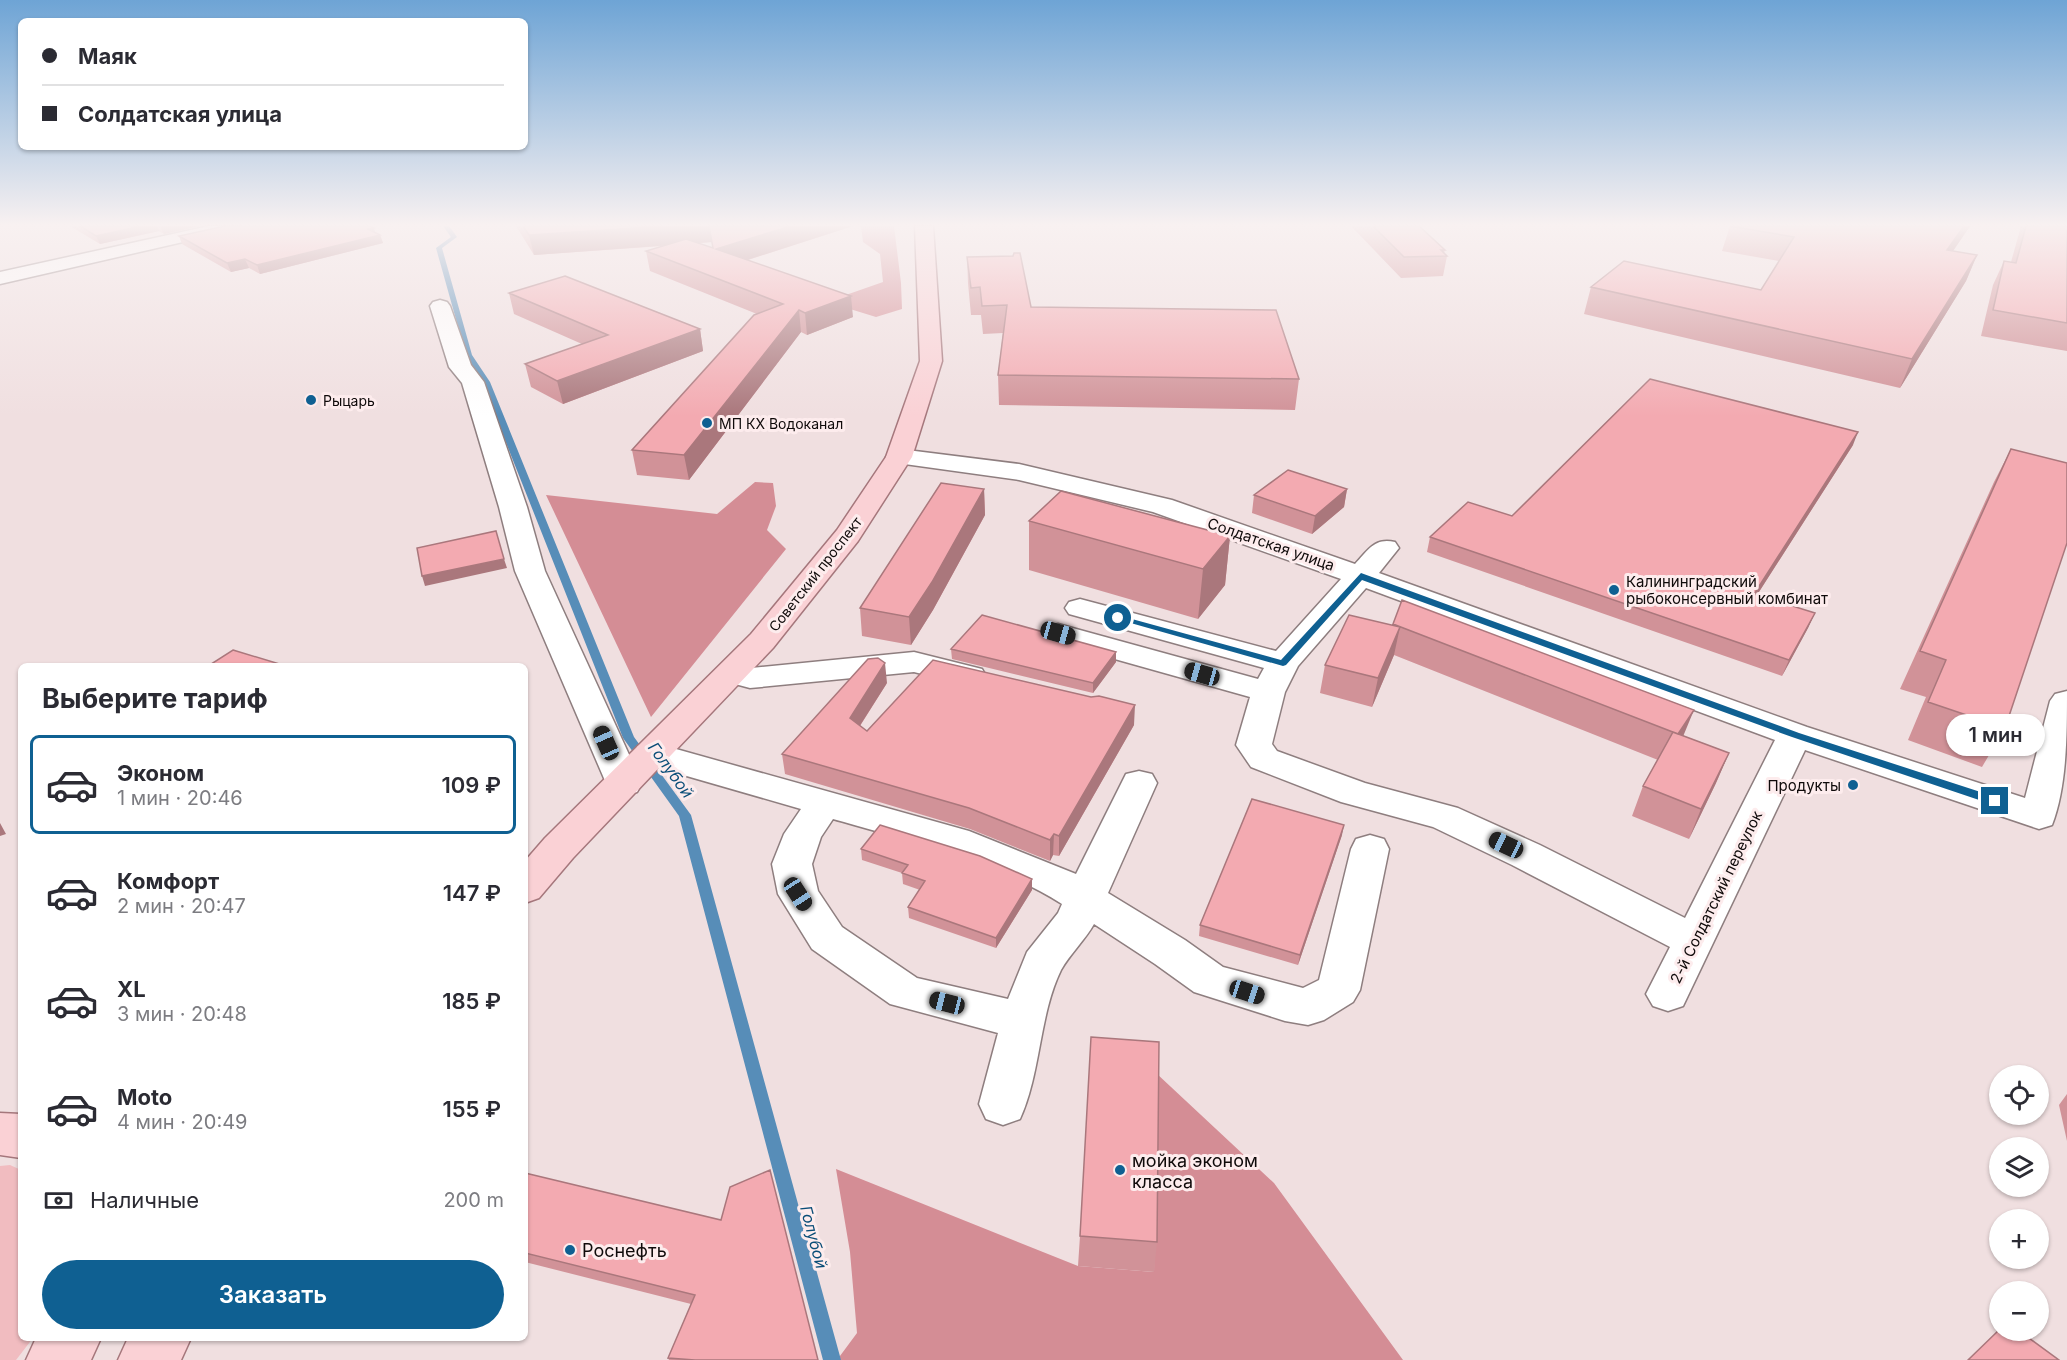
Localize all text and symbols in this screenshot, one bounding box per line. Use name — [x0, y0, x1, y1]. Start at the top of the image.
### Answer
text: Маяк — [78, 43, 137, 69]
text: Солдатская улица — [78, 101, 282, 127]
place label: Рыцарь — [323, 392, 375, 409]
marker: Рыцарь — [304, 393, 318, 407]
place label: МП КХ Водоканал — [719, 415, 843, 432]
marker: МП КХ Водоканал — [700, 416, 714, 430]
street label: Советский проспект — [765, 513, 865, 635]
street label: Солдатская улица — [1205, 513, 1337, 575]
place label: Калининградский рыбоконсервный комбинат — [1626, 572, 1828, 608]
marker: Калининградский рыбоконсервный комбинат — [1607, 583, 1621, 597]
route start — [1104, 604, 1131, 631]
car — [1038, 619, 1078, 647]
car — [1182, 660, 1222, 688]
text: Выберите тариф — [42, 682, 268, 715]
callout: 1 мин — [1946, 714, 2044, 756]
car — [590, 723, 622, 763]
text: 1 мин — [1969, 723, 2022, 747]
water label: Голубой — [644, 738, 698, 802]
icon: car — [45, 758, 99, 812]
text: Эконом — [117, 760, 204, 786]
text: 109 ₽ — [442, 772, 501, 798]
place label: Продукты — [1767, 776, 1841, 795]
marker: Продукты — [1846, 778, 1860, 792]
text: 1 мин · 20:46 — [117, 786, 243, 810]
route end — [1981, 787, 2008, 814]
street label: 2-й Солдатский переулок — [1666, 808, 1766, 986]
car — [1486, 829, 1526, 861]
icon: car — [45, 866, 99, 920]
text: Комфорт — [117, 868, 219, 894]
car — [781, 874, 815, 914]
text: 147 ₽ — [443, 880, 501, 906]
text: 2 мин · 20:47 — [117, 894, 246, 918]
icon: car — [45, 974, 99, 1028]
text: XL — [117, 976, 146, 1002]
car — [1227, 978, 1267, 1006]
text: 185 ₽ — [442, 988, 501, 1014]
car — [927, 990, 967, 1016]
text: 3 мин · 20:48 — [117, 1002, 247, 1026]
map controls — [1989, 1065, 2049, 1341]
button: locate — [1989, 1065, 2049, 1125]
icon: car — [45, 1082, 99, 1136]
text: Moto — [117, 1084, 172, 1110]
text: 155 ₽ — [442, 1096, 501, 1122]
text: 4 мин · 20:49 — [117, 1110, 248, 1134]
button: layers — [1989, 1137, 2049, 1197]
place label: мойка эконом класса — [1132, 1150, 1258, 1192]
marker: мойка эконом класса — [1113, 1163, 1127, 1177]
icon: cash — [42, 1184, 75, 1217]
text: Наличные — [90, 1187, 199, 1213]
text: 200 m — [443, 1188, 504, 1212]
water label: Голубой — [796, 1203, 832, 1271]
button: + — [1989, 1209, 2049, 1269]
place label: Роснефть — [582, 1240, 667, 1261]
marker: Роснефть — [563, 1243, 577, 1257]
button: Заказать — [42, 1260, 504, 1329]
button: − — [1989, 1281, 2049, 1341]

